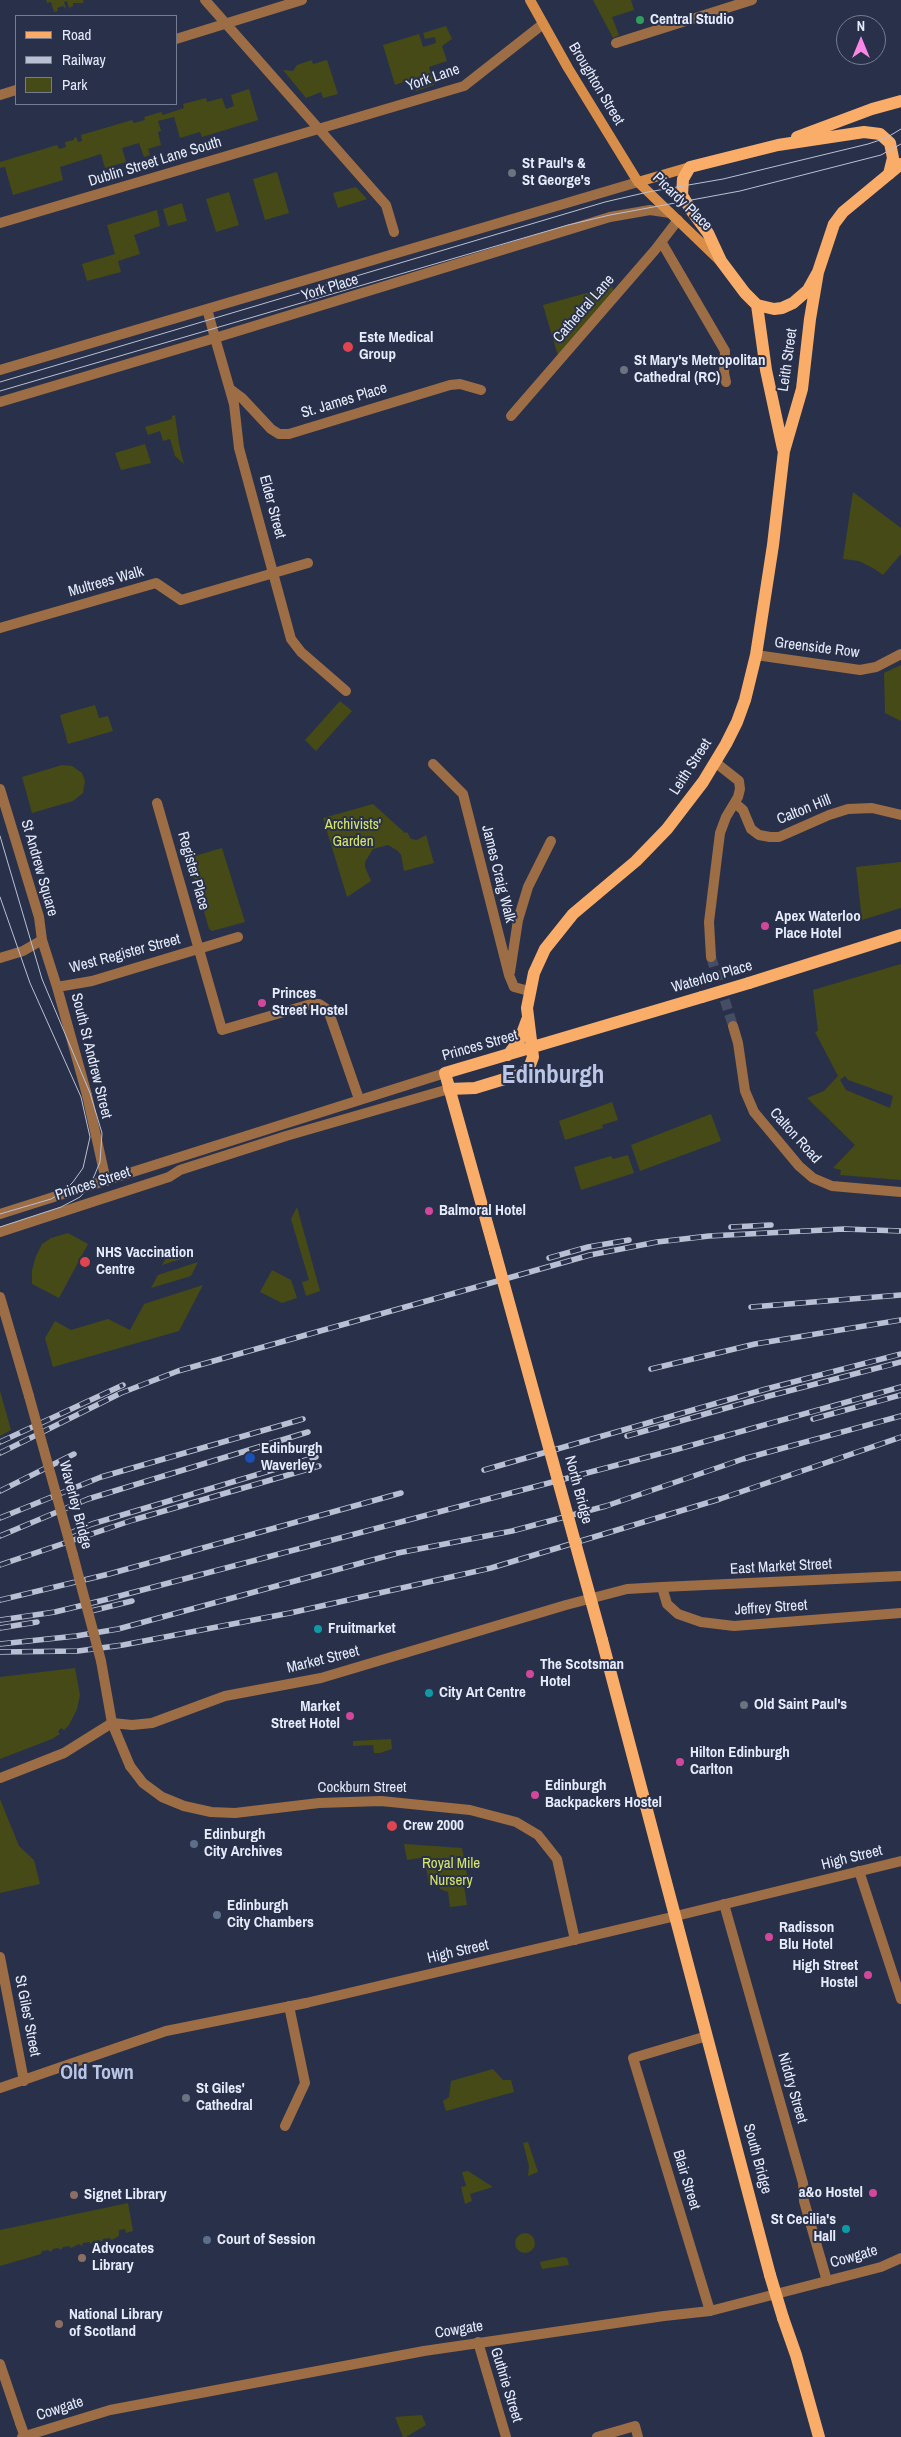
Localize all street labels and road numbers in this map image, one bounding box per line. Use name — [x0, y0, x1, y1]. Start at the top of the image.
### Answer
street label: Broughton Street — [564, 40, 628, 128]
street label: York Lane — [404, 61, 462, 95]
street label: Dublin Street Lane South — [86, 133, 224, 191]
street label: Picardy Place — [648, 169, 716, 235]
street label: York Place — [299, 271, 361, 305]
street label: Cathedral Lane — [550, 271, 618, 347]
street label: Leith Street — [775, 327, 801, 393]
street label: St. James Place — [299, 379, 389, 423]
street label: Elder Street — [255, 473, 289, 541]
street label: Multrees Walk — [66, 563, 146, 601]
street label: Greenside Row — [773, 634, 861, 662]
street label: Leith Street — [666, 735, 716, 799]
street label: Calton Hill — [774, 791, 834, 829]
street label: St Andrew Square — [17, 818, 61, 918]
street label: James Craig Walk — [477, 823, 519, 925]
street label: Register Place — [173, 830, 213, 912]
street label: West Register Street — [68, 931, 182, 977]
street label: Waterloo Place — [670, 957, 754, 997]
street label: South St Andrew Street — [67, 991, 115, 1121]
street label: Princes Street — [440, 1027, 520, 1065]
street label: Calton Road — [765, 1105, 825, 1167]
street label: Princes Street — [53, 1163, 133, 1205]
street label: North Bridge — [560, 1454, 596, 1526]
street label: Waverley Bridge — [55, 1459, 95, 1551]
street label: East Market Street — [730, 1555, 832, 1579]
street label: Jeffrey Street — [734, 1596, 808, 1620]
street label: Market Street — [285, 1642, 361, 1678]
street label: Cockburn Street — [318, 1779, 406, 1797]
street label: High Street — [820, 1842, 884, 1874]
street label: High Street — [426, 1936, 490, 1968]
street label: St Giles' Street — [10, 1974, 44, 2058]
street label: Niddry Street — [773, 2051, 811, 2125]
street label: South Bridge — [739, 2122, 775, 2196]
street label: Blair Street — [668, 2148, 704, 2212]
street label: Cowgate — [828, 2242, 880, 2272]
street label: Cowgate — [434, 2317, 484, 2343]
street label: Guthrie Street — [486, 2345, 526, 2425]
street label: Cowgate — [34, 2393, 86, 2425]

